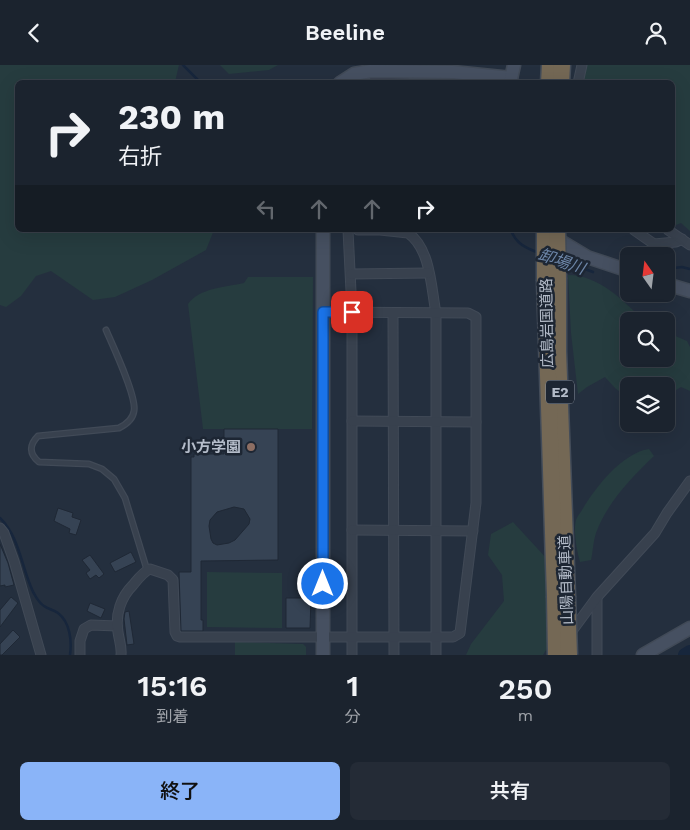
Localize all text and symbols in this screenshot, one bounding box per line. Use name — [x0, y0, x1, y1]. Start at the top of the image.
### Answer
icon: back — [20, 19, 48, 47]
icon: person — [642, 19, 670, 47]
text: Beeline — [305, 20, 385, 45]
text: 230 m — [118, 96, 225, 138]
icon: right — [35, 100, 100, 165]
text: 右折 — [118, 144, 162, 169]
icon: left — [252, 195, 280, 223]
icon: ahead — [305, 195, 333, 223]
icon: ahead — [358, 195, 386, 223]
icon: right — [411, 195, 439, 223]
water label: 卸場川 — [536, 245, 590, 279]
north arrow — [620, 247, 675, 303]
map controls — [620, 247, 675, 432]
street label: 広島岩国道路 — [537, 278, 557, 368]
pin — [331, 291, 373, 333]
icon: arrive — [338, 298, 366, 326]
button: search — [620, 312, 675, 367]
button: layers — [620, 377, 675, 432]
road number: E2 — [546, 381, 574, 403]
place label: 小方学園 — [181, 438, 241, 456]
marker: 小方学園 — [245, 441, 257, 453]
street label: 山陽自動車道 — [555, 535, 577, 625]
position arrow — [296, 557, 348, 609]
text: 15:16 — [137, 668, 207, 703]
text: 1 — [347, 668, 359, 703]
text: 250 — [498, 671, 553, 706]
text: m — [518, 706, 533, 725]
text: 到着 — [156, 707, 188, 726]
text: 分 — [345, 707, 361, 726]
button: 終了 — [20, 762, 340, 820]
button: 共有 — [350, 762, 670, 820]

